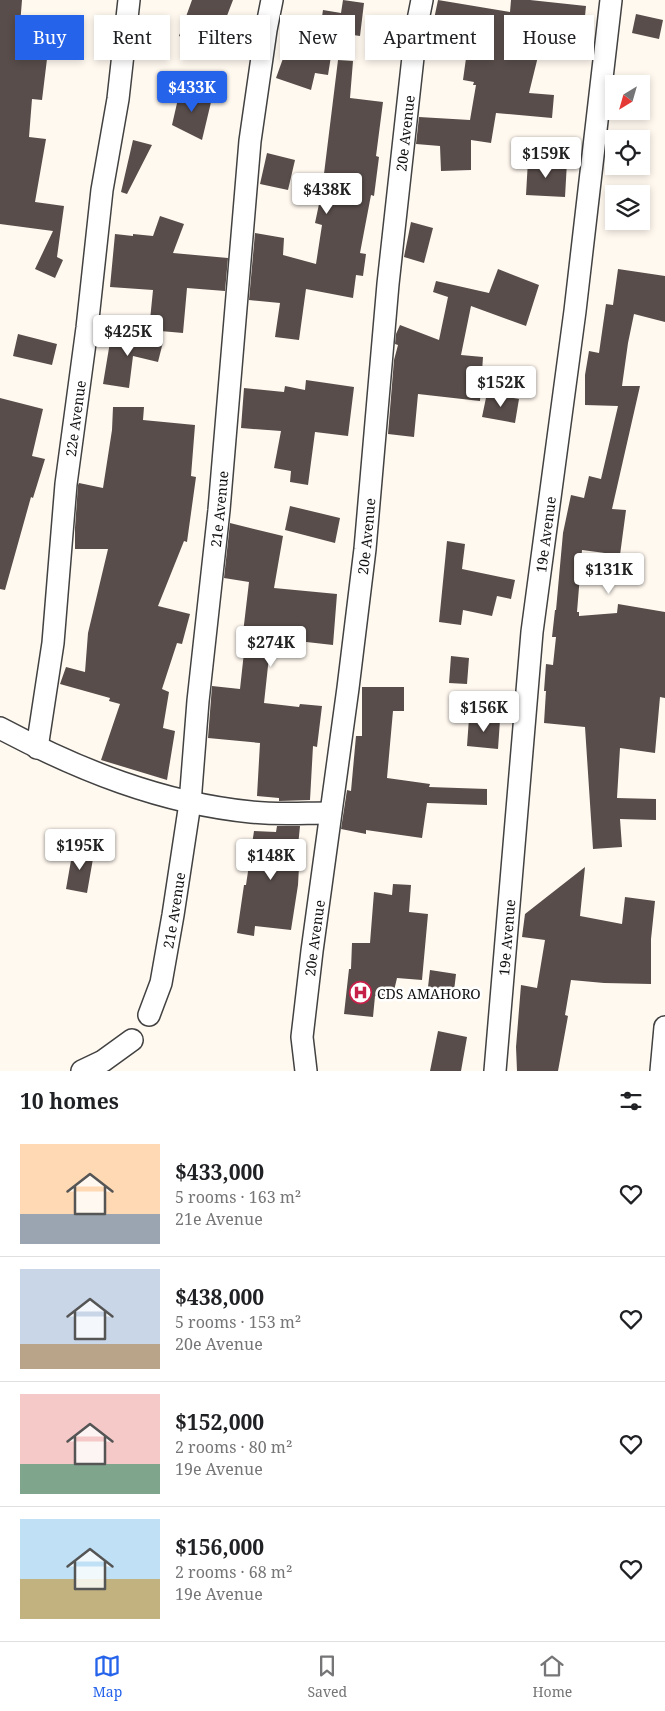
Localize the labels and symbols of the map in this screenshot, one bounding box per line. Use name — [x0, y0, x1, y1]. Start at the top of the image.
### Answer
pin: $433K — [157, 70, 227, 113]
north arrow — [605, 75, 650, 120]
street label: 20e Avenue — [391, 94, 418, 172]
pin: $159K — [511, 136, 581, 179]
pin: $438K — [292, 172, 362, 215]
pin: $425K — [93, 314, 163, 357]
pin: $152K — [466, 366, 536, 408]
street label: 22e Avenue — [60, 379, 89, 458]
street label: 21e Avenue — [205, 470, 232, 548]
street label: 19e Avenue — [531, 495, 560, 574]
street label: 20e Avenue — [352, 497, 379, 576]
pin: $131K — [574, 552, 644, 595]
pin: $274K — [236, 626, 306, 668]
pin: $156K — [449, 690, 519, 733]
pin: $195K — [45, 828, 115, 871]
pin: $148K — [236, 838, 306, 881]
street label: 21e Avenue — [158, 871, 189, 950]
street label: 19e Avenue — [494, 898, 519, 977]
street label: 20e Avenue — [300, 899, 328, 977]
hospital icon: CDS AMAHORO — [349, 981, 373, 1005]
place label: CDS AMAHORO — [377, 984, 481, 1003]

